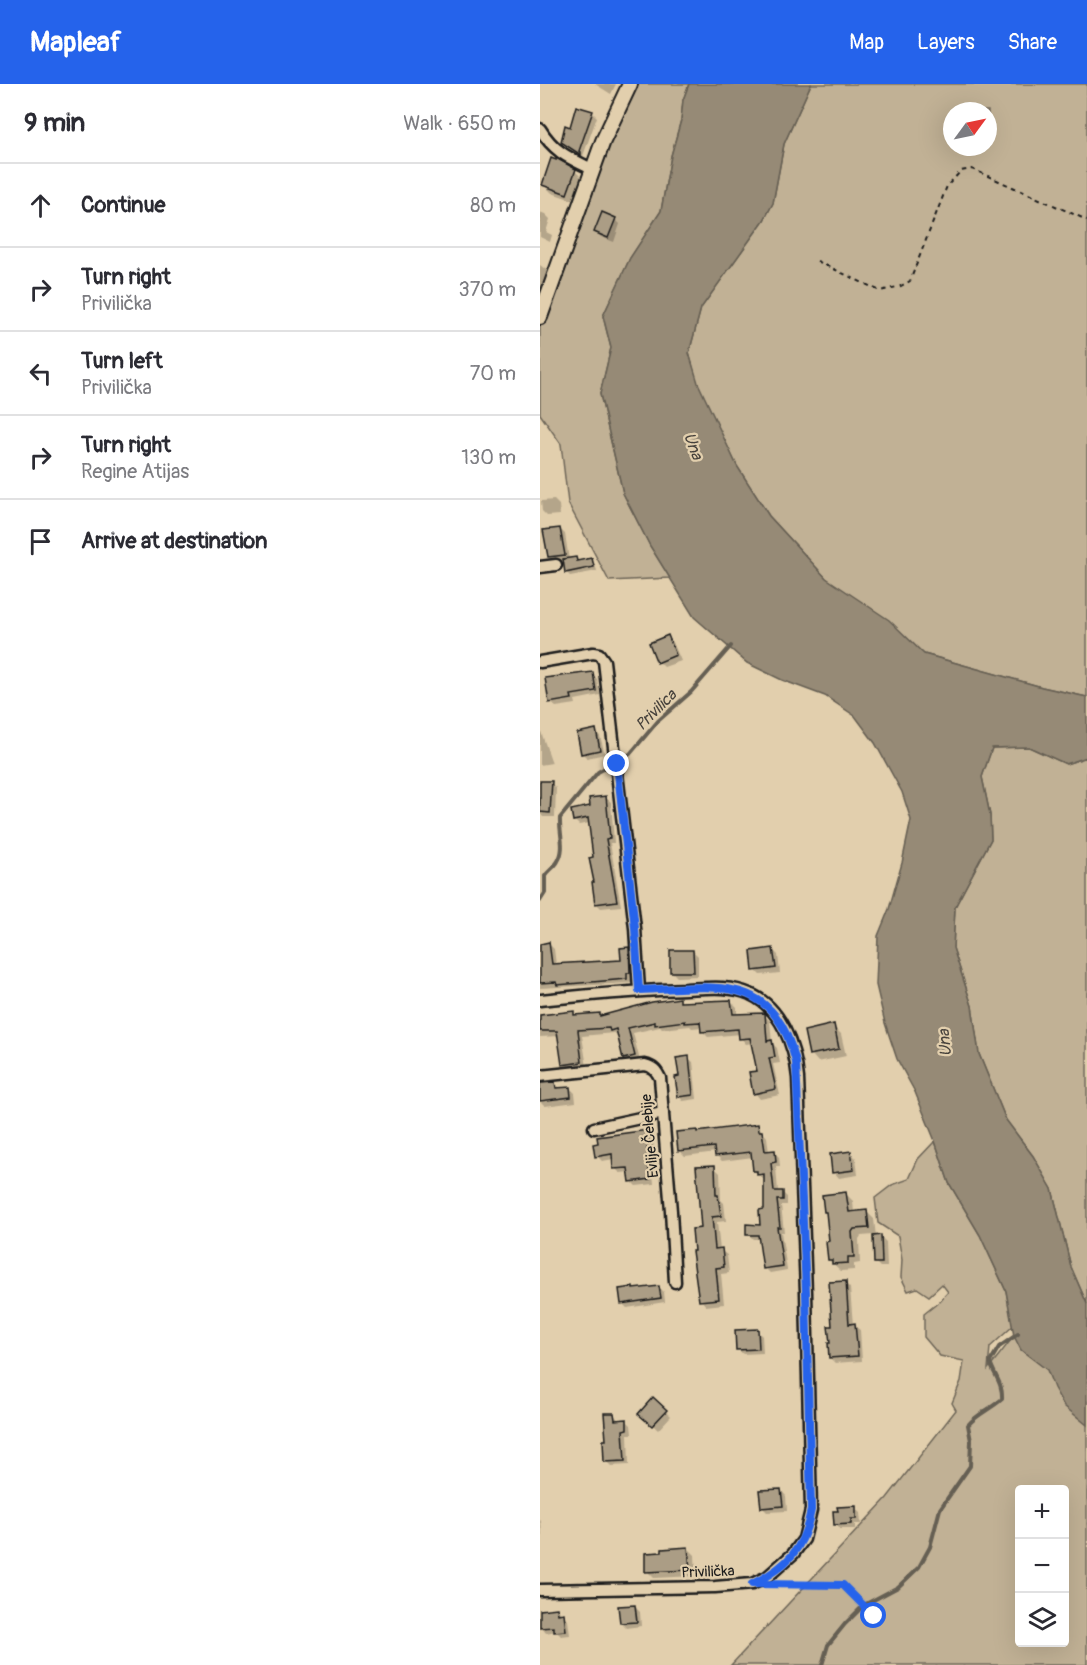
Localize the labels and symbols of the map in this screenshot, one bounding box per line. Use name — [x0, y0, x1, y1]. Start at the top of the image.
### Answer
north arrow — [943, 102, 997, 156]
water label: Una — [679, 430, 708, 464]
water label: Privilica — [631, 684, 682, 735]
route end — [603, 750, 629, 776]
water label: Una — [934, 1027, 956, 1057]
street label: Evlije Čelebije — [637, 1093, 663, 1179]
street label: Privilička — [681, 1562, 735, 1582]
route start — [860, 1602, 886, 1628]

